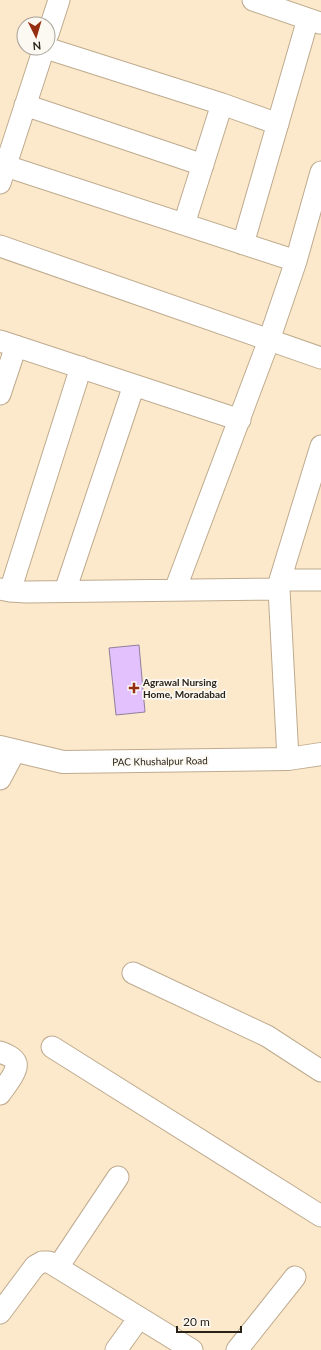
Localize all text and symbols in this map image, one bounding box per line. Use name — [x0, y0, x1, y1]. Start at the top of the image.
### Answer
north arrow — [16, 16, 56, 56]
text: N — [32, 40, 42, 53]
place label: Agrawal Nursing Home, Moradabad — [142, 676, 226, 700]
marker: Agrawal Nursing Home, Moradabad — [128, 682, 140, 694]
street label: PAC Khushalpur Road — [112, 754, 208, 768]
scale bar — [177, 1308, 241, 1334]
text: 20 m — [183, 1314, 210, 1329]

